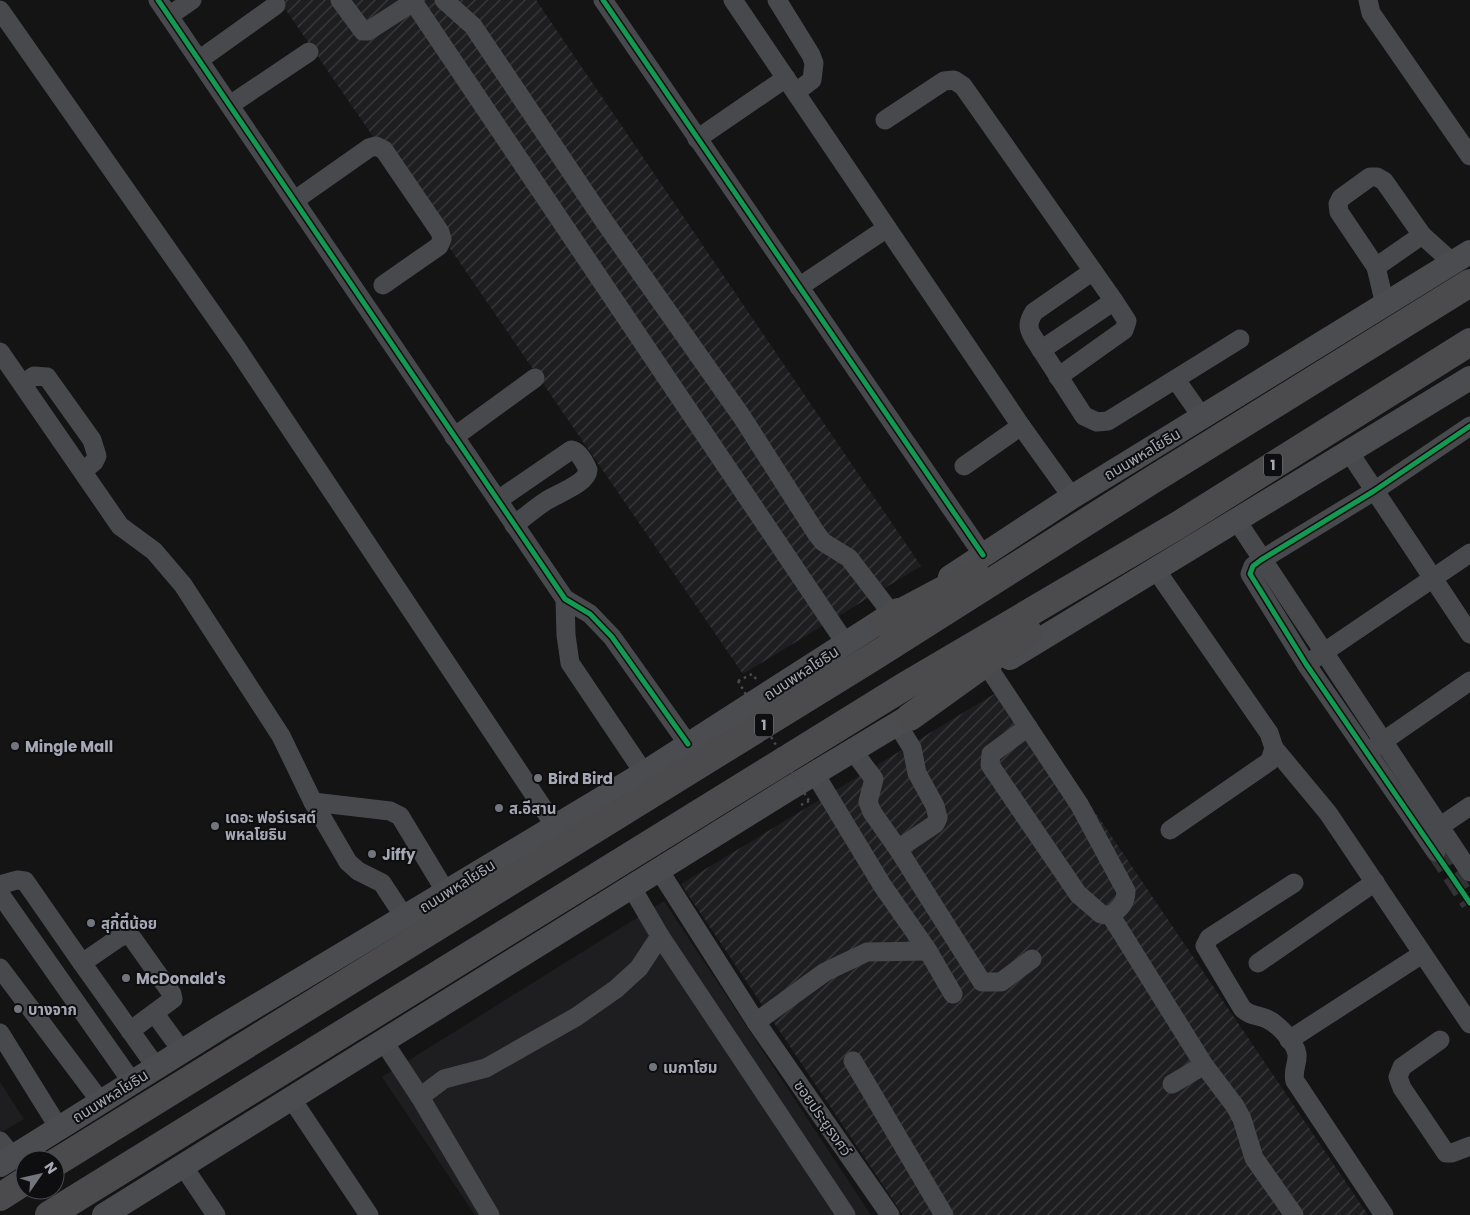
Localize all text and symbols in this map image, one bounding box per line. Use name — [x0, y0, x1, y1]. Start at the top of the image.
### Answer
street label: ถนนพหลโยธิน — [1100, 423, 1184, 485]
road number: 1 — [1264, 454, 1282, 476]
street label: ถนนพหลโยธิน — [759, 641, 843, 705]
road number: 1 — [755, 714, 773, 736]
place label: Mingle Mall — [25, 736, 113, 757]
marker: Mingle Mall — [9, 740, 21, 752]
place label: Bird Bird — [548, 768, 613, 789]
marker: Bird Bird — [532, 772, 544, 784]
place label: ส.อีสาน — [509, 798, 556, 819]
marker: ส.อีสาน — [493, 802, 505, 814]
place label: เดอะ ฟอร์เรสต์ พหลโยธิน — [225, 807, 316, 845]
marker: เดอะ ฟอร์เรสต์ พหลโยธิน — [209, 820, 221, 832]
place label: Jiffy — [382, 844, 416, 865]
marker: Jiffy — [366, 848, 378, 860]
street label: ถนนพหลโยธิน — [415, 854, 499, 918]
place label: สุกี้ตี๋น้อย — [101, 912, 157, 934]
marker: สุกี้ตี๋น้อย — [85, 917, 97, 929]
place label: McDonald's — [136, 968, 226, 989]
marker: McDonald's — [120, 972, 132, 984]
place label: บางจาก — [28, 999, 77, 1020]
marker: บางจาก — [12, 1003, 24, 1015]
place label: เมกาโฮม — [663, 1057, 718, 1078]
marker: เมกาโฮม — [647, 1061, 659, 1073]
street label: ถนนพหลโยธิน — [68, 1064, 152, 1128]
street label: ซอยประยูรงศว์ — [789, 1076, 857, 1160]
north arrow — [15, 1150, 65, 1200]
text: N — [40, 1158, 62, 1178]

